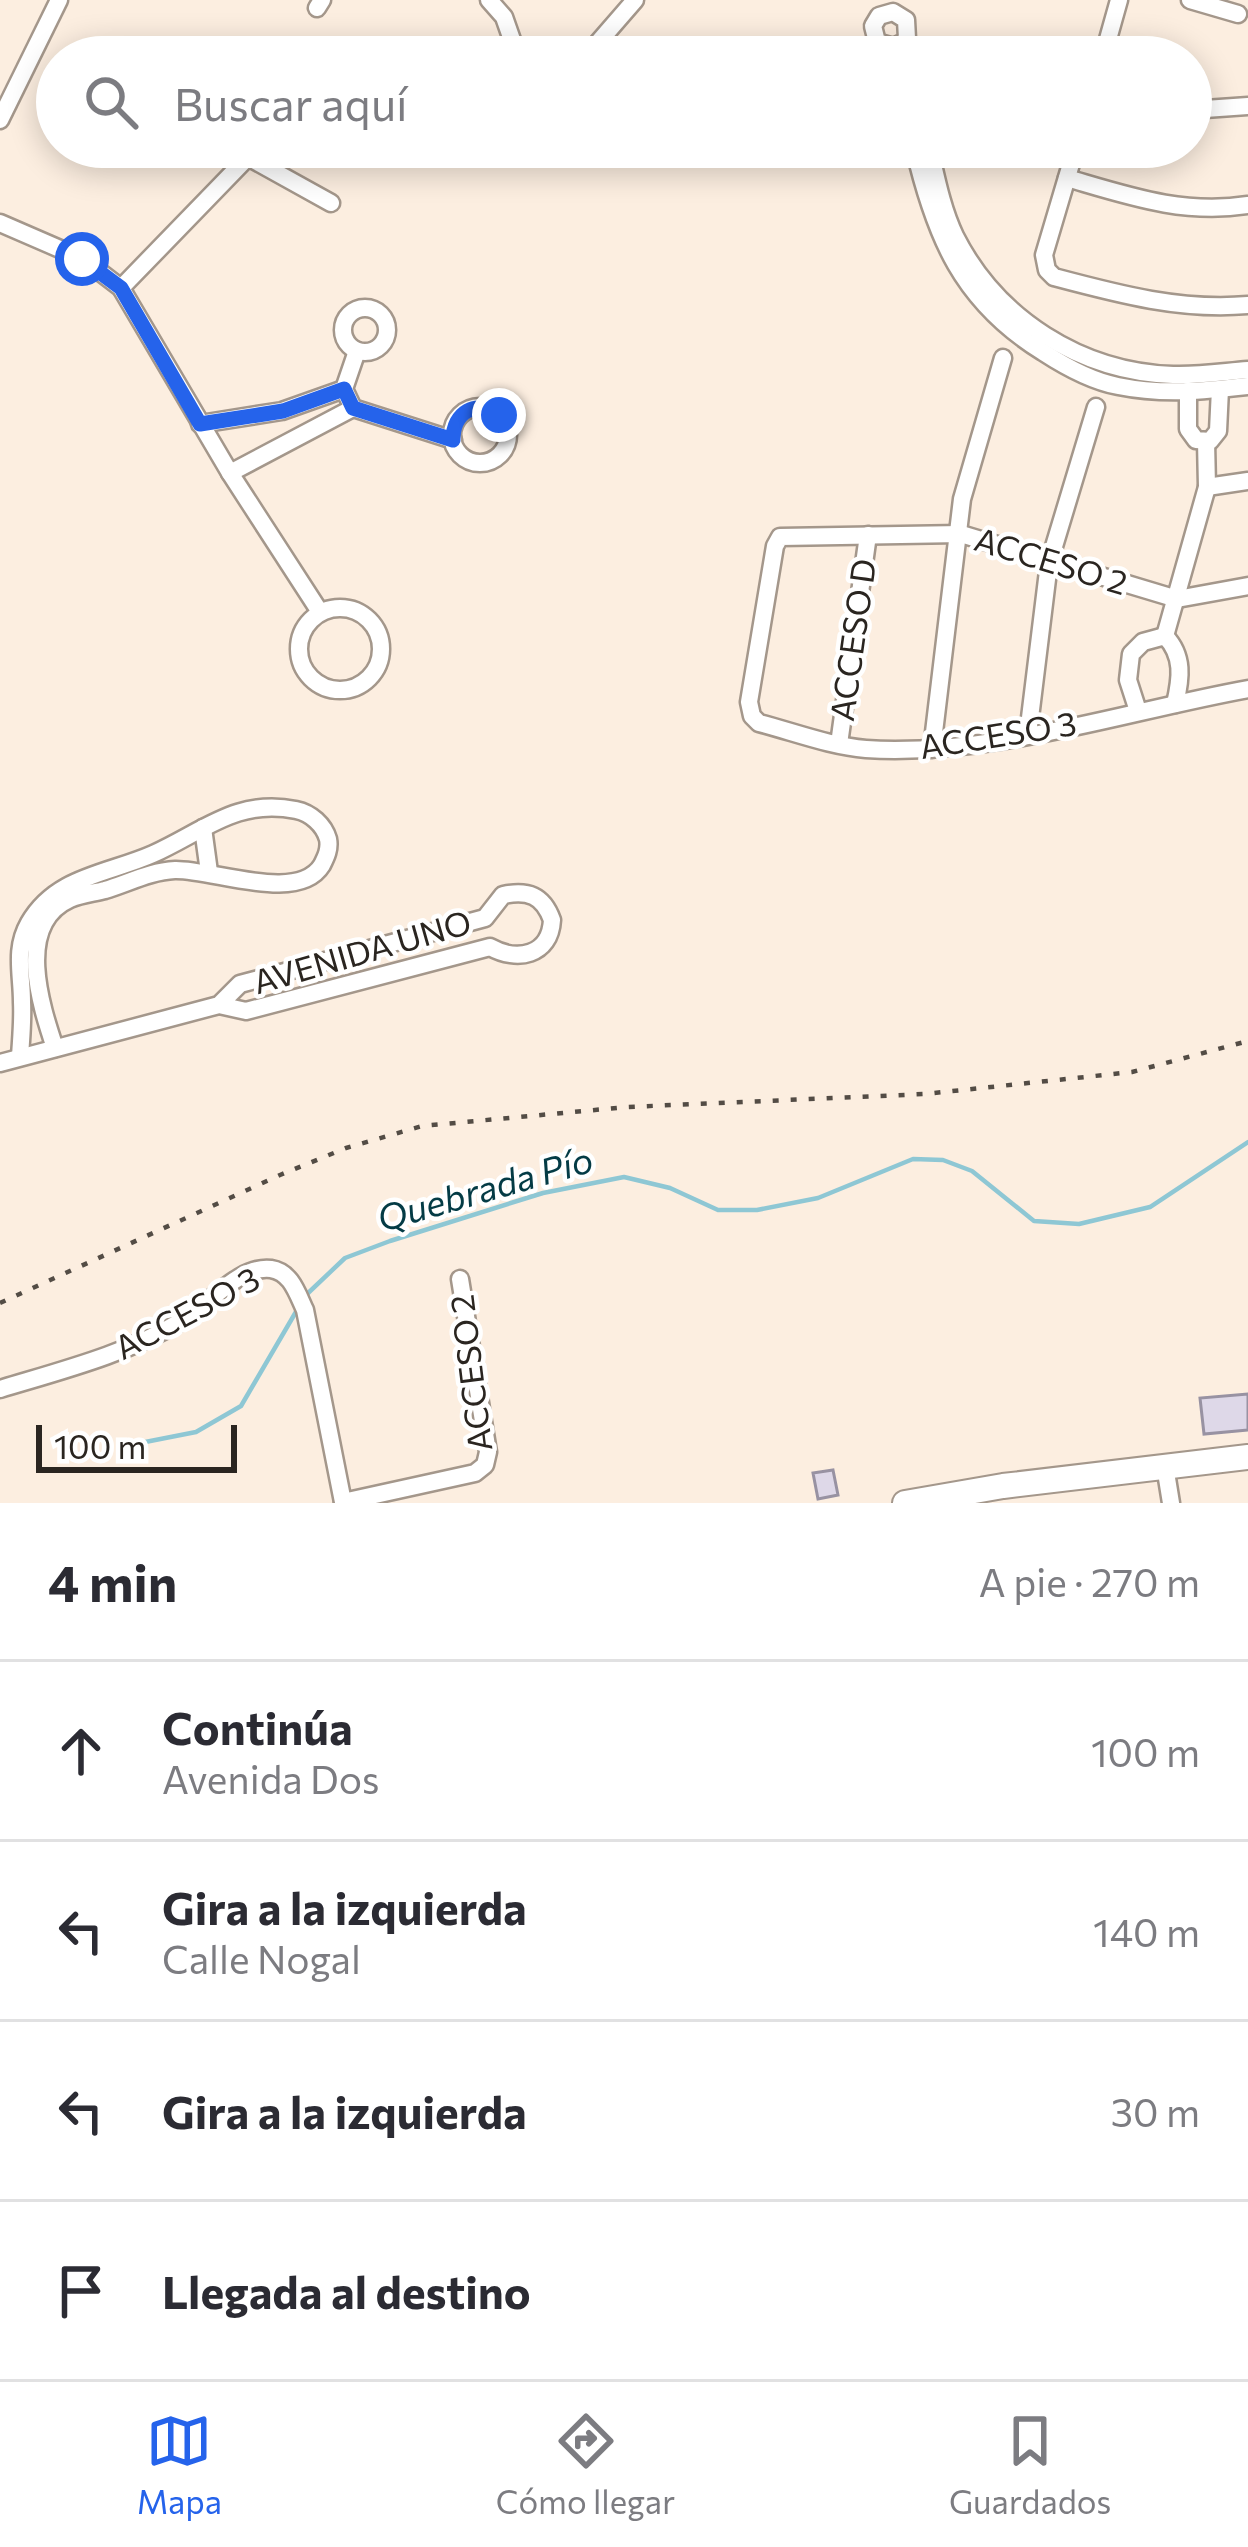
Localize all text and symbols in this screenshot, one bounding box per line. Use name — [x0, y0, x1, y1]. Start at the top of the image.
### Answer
search box — [36, 36, 1212, 168]
icon: search — [78, 69, 144, 135]
text: Buscar aquí — [174, 75, 408, 130]
route start — [55, 232, 109, 286]
route end — [472, 388, 526, 442]
street label: ACCESO 2 — [970, 517, 1133, 602]
street label: ACCESO D — [820, 556, 883, 724]
street label: ACCESO 3 — [917, 701, 1079, 766]
street label: AVENIDA UNO — [248, 900, 475, 1001]
water label: Quebrada Pío — [371, 1135, 597, 1239]
street label: ACCESO 3 — [107, 1256, 266, 1367]
street label: ACCESO 2 — [440, 1293, 499, 1454]
scale bar — [36, 1419, 237, 1472]
text: 100 m — [54, 1425, 146, 1466]
text: 4 min — [48, 1550, 177, 1613]
text: A pie · 270 m — [979, 1557, 1200, 1605]
text: Continúa — [162, 1699, 353, 1754]
icon: ahead — [48, 1718, 114, 1784]
text: 100 m — [1091, 1727, 1200, 1775]
text: Avenida Dos — [162, 1754, 379, 1802]
text: Gira a la izquierda — [162, 1879, 527, 1934]
icon: left — [48, 1898, 114, 1964]
text: 140 m — [1093, 1907, 1200, 1955]
text: Calle Nogal — [162, 1934, 361, 1982]
icon: left — [48, 2078, 114, 2144]
text: Gira a la izquierda — [162, 2083, 527, 2138]
text: 30 m — [1111, 2087, 1200, 2135]
icon: arrive — [48, 2258, 114, 2324]
text: Llegada al destino — [162, 2263, 531, 2318]
tab: Mapa — [137, 2408, 222, 2521]
tab: Cómo llegar — [496, 2408, 675, 2521]
tab: Guardados — [949, 2408, 1111, 2521]

